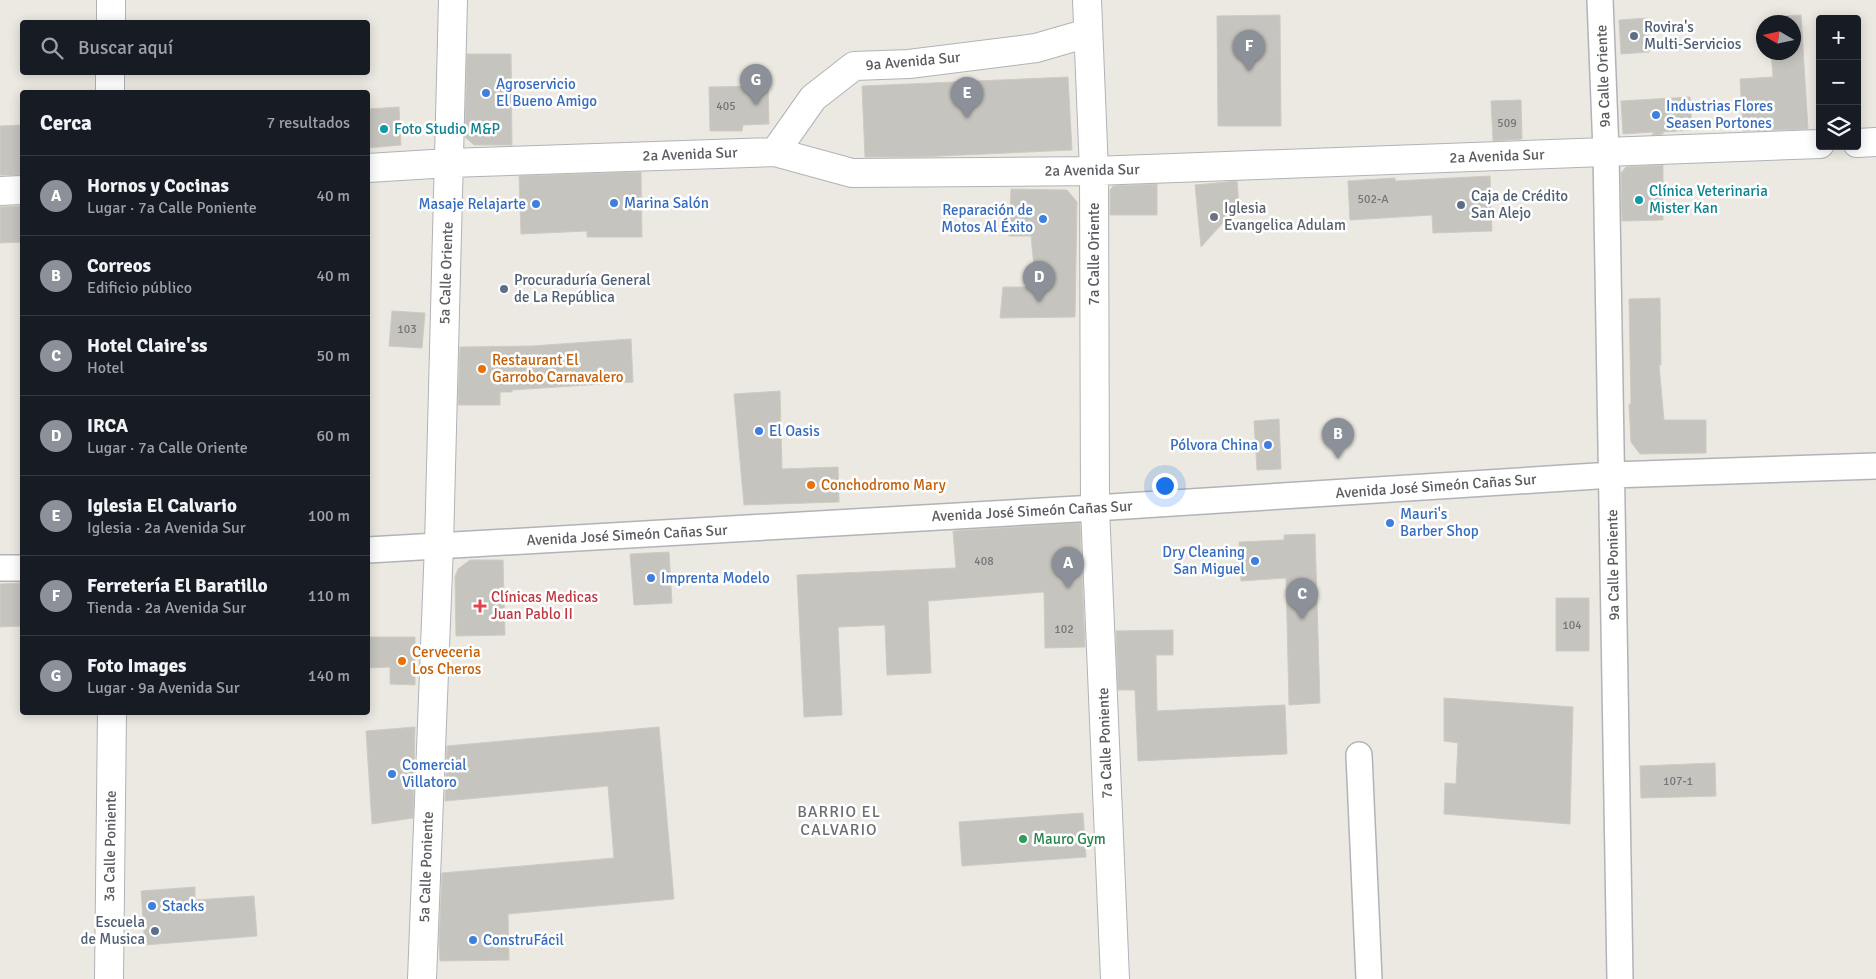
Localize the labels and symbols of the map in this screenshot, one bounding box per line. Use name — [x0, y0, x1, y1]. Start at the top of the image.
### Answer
north arrow — [1756, 15, 1801, 60]
place label: Rovira's Multi-Servicios — [1644, 18, 1742, 53]
street label: 9a Calle Oriente — [1592, 24, 1614, 128]
pin: F — [1233, 30, 1265, 71]
marker: Rovira's Multi-Servicios — [1628, 30, 1640, 42]
street label: 9a Avenida Sur — [865, 48, 962, 74]
pin: G — [740, 64, 772, 105]
place label: Agroservicio El Bueno Amigo — [496, 75, 597, 110]
pin: E — [951, 77, 983, 118]
marker: Agroservicio El Bueno Amigo — [480, 87, 492, 99]
place label: Industrias Flores Seasen Portones — [1666, 97, 1773, 132]
house number: 405 — [716, 99, 736, 114]
marker: Industrias Flores Seasen Portones — [1650, 109, 1662, 121]
house number: 509 — [1497, 116, 1517, 131]
place label: Foto Studio M&P — [394, 120, 500, 138]
marker: Foto Studio M&P — [378, 123, 390, 135]
street label: 2a Avenida Sur — [642, 143, 738, 165]
street label: 2a Avenida Sur — [1449, 145, 1545, 167]
street label: 2a Avenida Sur — [1044, 160, 1140, 180]
place label: Clínica Veterinaria Mister Kan — [1649, 182, 1768, 217]
place label: Caja de Crédito San Alejo — [1471, 187, 1568, 222]
house number: 502-A — [1358, 192, 1389, 207]
place label: Marina Salón — [624, 194, 709, 212]
marker: Clínica Veterinaria Mister Kan — [1633, 194, 1645, 206]
place label: Masaje Relajarte — [419, 195, 526, 213]
marker: Marina Salón — [608, 197, 620, 209]
marker: Masaje Relajarte — [530, 198, 542, 210]
place label: Iglesia Evangelica Adulam — [1224, 199, 1346, 234]
marker: Caja de Crédito San Alejo — [1455, 199, 1467, 211]
place label: Reparación de Motos Al Éxito — [941, 201, 1033, 236]
street label: 7a Calle Oriente — [1085, 203, 1103, 305]
marker: Iglesia Evangelica Adulam — [1208, 211, 1220, 223]
marker: Reparación de Motos Al Éxito — [1037, 213, 1049, 225]
street label: 5a Calle Oriente — [435, 221, 457, 325]
pin: D — [1023, 261, 1055, 302]
place label: Procuraduría General de La República — [514, 271, 651, 306]
marker: Procuraduría General de La República — [498, 283, 510, 295]
house number: 103 — [397, 322, 417, 337]
place label: Restaurant El Garrobo Carnavalero — [492, 351, 624, 386]
marker: Restaurant El Garrobo Carnavalero — [476, 363, 488, 375]
pin: B — [1322, 418, 1354, 459]
place label: El Oasis — [769, 422, 820, 440]
marker: El Oasis — [753, 425, 765, 437]
place label: Pólvora China — [1170, 436, 1258, 454]
marker: Pólvora China — [1262, 439, 1274, 451]
street label: Avenida José Simeón Cañas Sur — [1335, 470, 1538, 502]
your location — [1152, 473, 1178, 499]
place label: Conchodromo Mary — [821, 476, 946, 494]
marker: Conchodromo Mary — [805, 479, 817, 491]
street label: Avenida José Simeón Cañas Sur — [931, 497, 1134, 525]
place label: Mauri's Barber Shop — [1400, 505, 1479, 540]
street label: 9a Calle Poniente — [1603, 509, 1623, 621]
marker: Mauri's Barber Shop — [1384, 517, 1396, 529]
street label: Avenida José Simeón Cañas Sur — [526, 521, 729, 549]
place label: Dry Cleaning San Miguel — [1162, 543, 1245, 578]
pin: A — [1052, 547, 1084, 588]
house number: 408 — [974, 554, 994, 569]
marker: Dry Cleaning San Miguel — [1249, 555, 1261, 567]
place label: Imprenta Modelo — [661, 569, 770, 587]
marker: Imprenta Modelo — [645, 572, 657, 584]
pin: C — [1286, 578, 1318, 619]
place label: Clínicas Medicas Juan Pablo II — [491, 588, 598, 623]
marker: Clínicas Medicas Juan Pablo II — [473, 599, 487, 613]
house number: 104 — [1562, 618, 1582, 633]
house number: 102 — [1054, 622, 1074, 637]
place label: Cerveceria Los Cheros — [412, 643, 482, 678]
marker: Cerveceria Los Cheros — [396, 655, 408, 667]
street label: 7a Calle Poniente — [1094, 687, 1116, 799]
place label: Comercial Villatoro — [402, 756, 467, 791]
marker: Comercial Villatoro — [386, 768, 398, 780]
house number: 107-1 — [1663, 774, 1693, 789]
street label: 3a Calle Poniente — [100, 790, 120, 902]
district label: BARRIO EL CALVARIO — [797, 802, 881, 840]
street label: 5a Calle Poniente — [415, 811, 437, 923]
place label: Mauro Gym — [1033, 830, 1106, 848]
marker: Mauro Gym — [1017, 833, 1029, 845]
place label: Stacks — [162, 897, 205, 915]
marker: Stacks — [146, 900, 158, 912]
place label: Escuela de Musica — [81, 913, 145, 948]
marker: Escuela de Musica — [149, 925, 161, 937]
place label: ConstruFácil — [483, 931, 564, 949]
marker: ConstruFácil — [467, 934, 479, 946]

